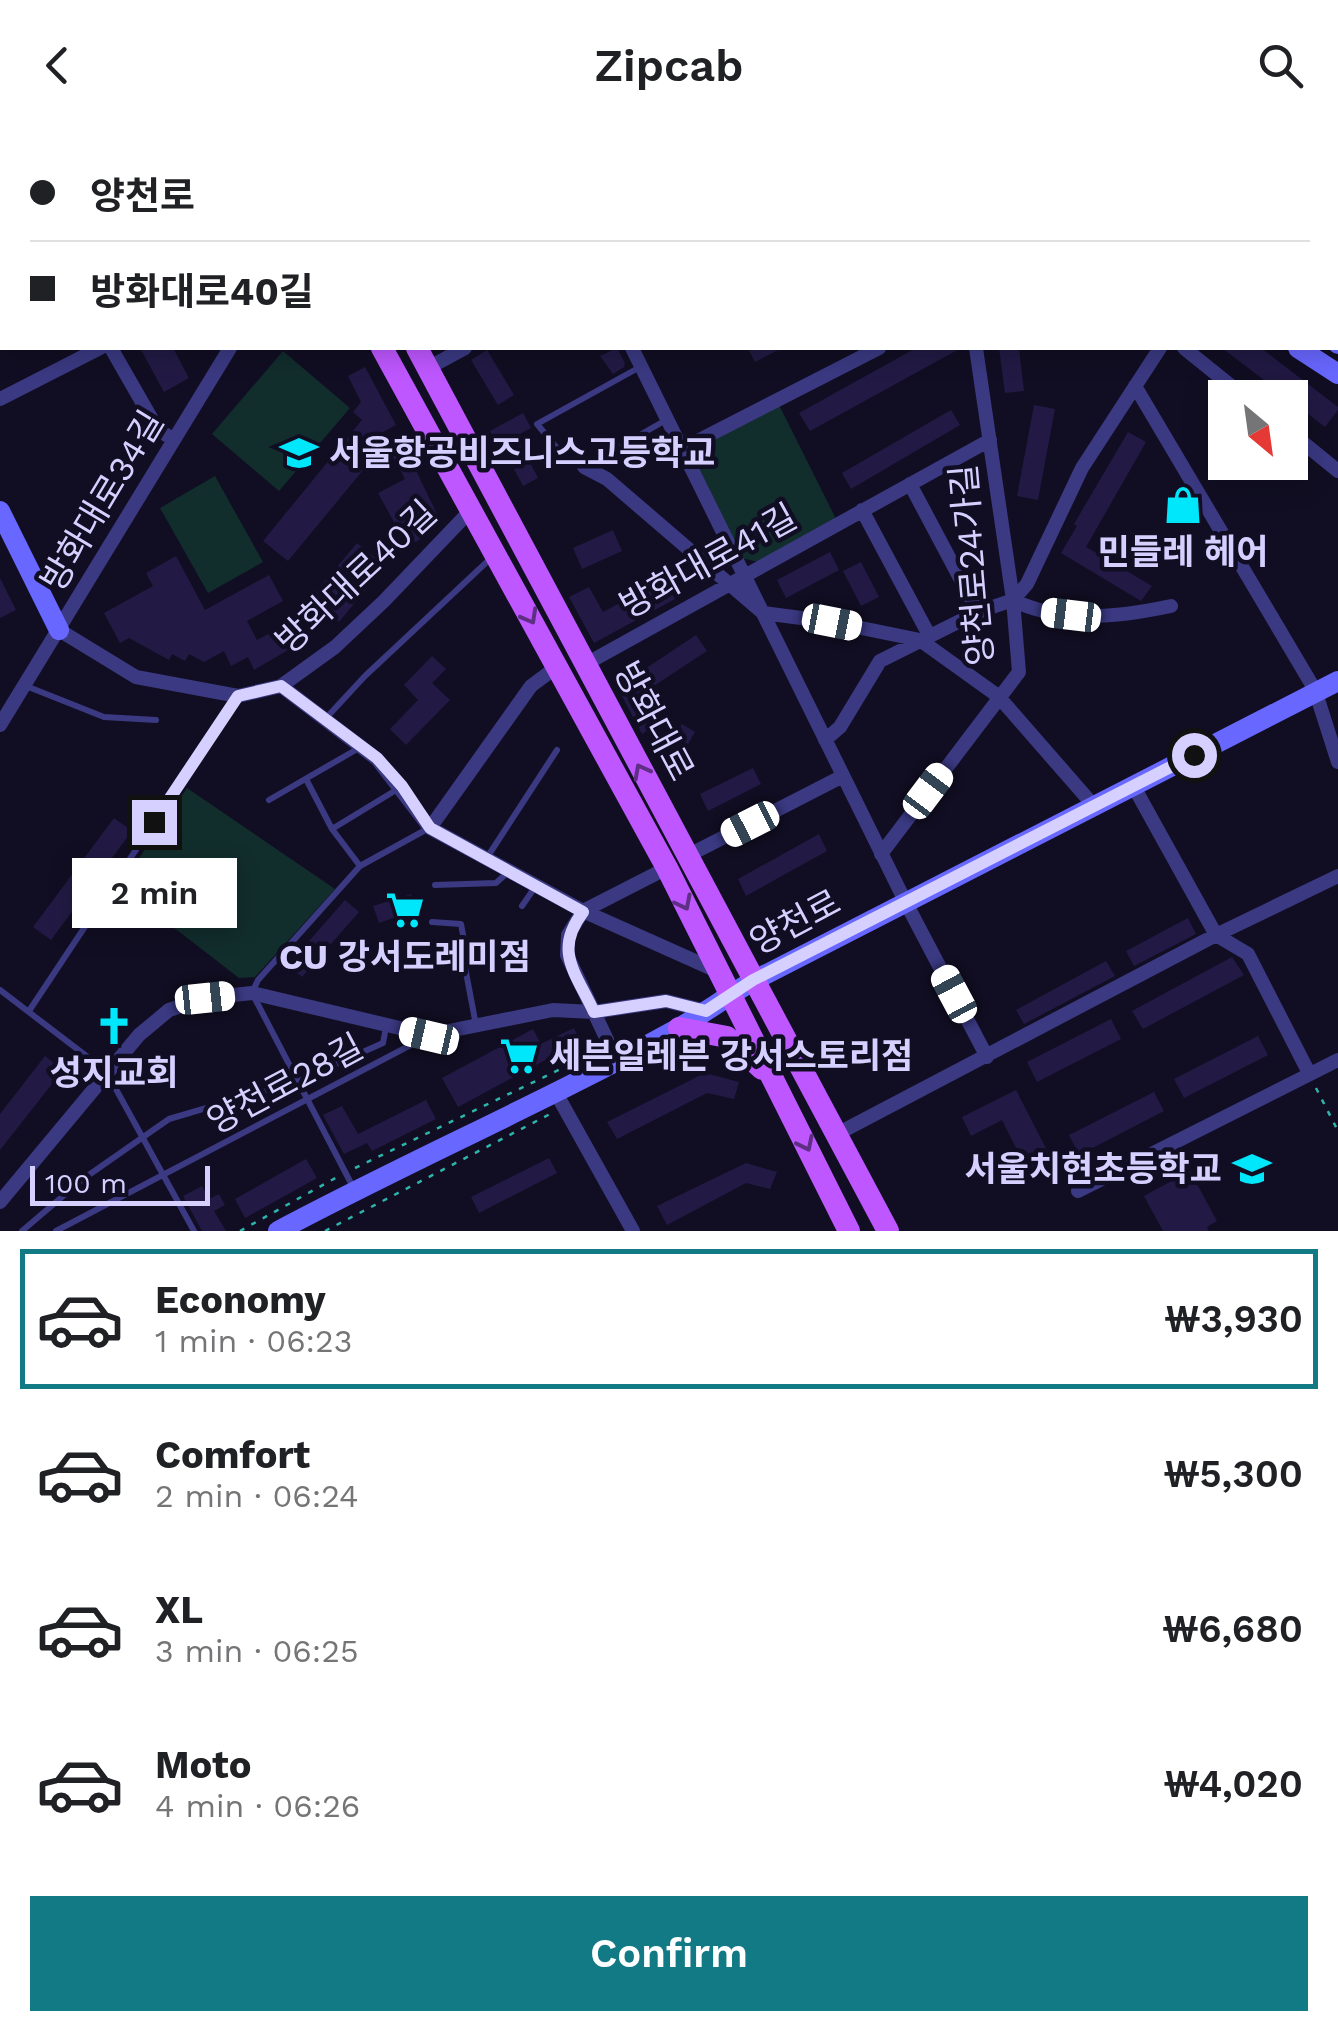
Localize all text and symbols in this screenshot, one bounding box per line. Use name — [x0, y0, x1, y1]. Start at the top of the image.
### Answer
icon: back — [30, 38, 85, 93]
icon: search — [1253, 38, 1308, 93]
text: Zipcab — [595, 39, 743, 92]
text: 양천로 — [90, 174, 195, 218]
text: 방화대로40길 — [90, 270, 314, 314]
north arrow — [1208, 380, 1308, 480]
map controls — [1208, 380, 1308, 480]
street label: 방화대로34길 — [32, 403, 172, 599]
school or university icon: 서울항공비즈니스고등학교 — [278, 432, 320, 474]
place label: 서울항공비즈니스고등학교 — [329, 432, 715, 474]
street label: 양천로24가길 — [942, 463, 1002, 667]
shop icon: 민들레 헤어 — [1162, 484, 1204, 526]
street label: 방화대로40길 — [267, 492, 445, 662]
street label: 방화대로41길 — [612, 495, 804, 627]
place label: 민들레 헤어 — [1097, 531, 1269, 573]
car — [1039, 596, 1103, 634]
car — [800, 602, 864, 642]
one-way arrow — [518, 606, 537, 624]
street label: 방화대로 — [605, 654, 703, 788]
route start — [1172, 733, 1217, 778]
car — [898, 758, 958, 824]
one-way arrow — [634, 764, 654, 782]
car — [716, 797, 784, 851]
route end — [132, 800, 177, 845]
callout: 2 min — [72, 857, 236, 927]
text: 2 min — [111, 874, 198, 912]
street label: 양천로 — [742, 881, 848, 963]
supermarket icon: CU 강서도레미점 — [384, 889, 426, 931]
one-way arrow — [672, 892, 691, 910]
place label: CU 강서도레미점 — [279, 936, 531, 978]
car — [927, 960, 981, 1028]
car — [174, 980, 236, 1016]
church icon: 성지교회 — [93, 1005, 135, 1047]
car — [396, 1015, 462, 1057]
street label: 양천로28길 — [200, 1025, 370, 1143]
supermarket icon: 세븐일레븐 강서스토리점 — [498, 1035, 540, 1077]
place label: 세븐일레븐 강서스토리점 — [549, 1035, 913, 1077]
place label: 성지교회 — [50, 1052, 178, 1094]
one-way arrow — [794, 1133, 813, 1151]
place label: 서울치현초등학교 — [964, 1148, 1222, 1190]
school or university icon: 서울치현초등학교 — [1231, 1148, 1273, 1190]
scale bar — [30, 1161, 210, 1206]
text: 100 m — [45, 1167, 127, 1200]
icon: car — [35, 1274, 125, 1364]
text: Economy — [155, 1278, 326, 1322]
text: ₩3,930 — [1165, 1297, 1303, 1341]
text: 1 min · 06:23 — [155, 1322, 352, 1360]
icon: car — [35, 1429, 125, 1519]
text: Comfort — [155, 1433, 310, 1477]
text: ₩5,300 — [1164, 1452, 1303, 1496]
text: 2 min · 06:24 — [155, 1477, 359, 1515]
icon: car — [35, 1584, 125, 1674]
text: XL — [155, 1588, 203, 1632]
text: ₩6,680 — [1162, 1607, 1303, 1651]
text: 3 min · 06:25 — [155, 1632, 359, 1670]
icon: car — [35, 1739, 125, 1829]
text: Moto — [155, 1743, 251, 1787]
text: ₩4,020 — [1164, 1762, 1303, 1806]
text: 4 min · 06:26 — [155, 1787, 360, 1825]
button: Confirm — [30, 1896, 1308, 2011]

